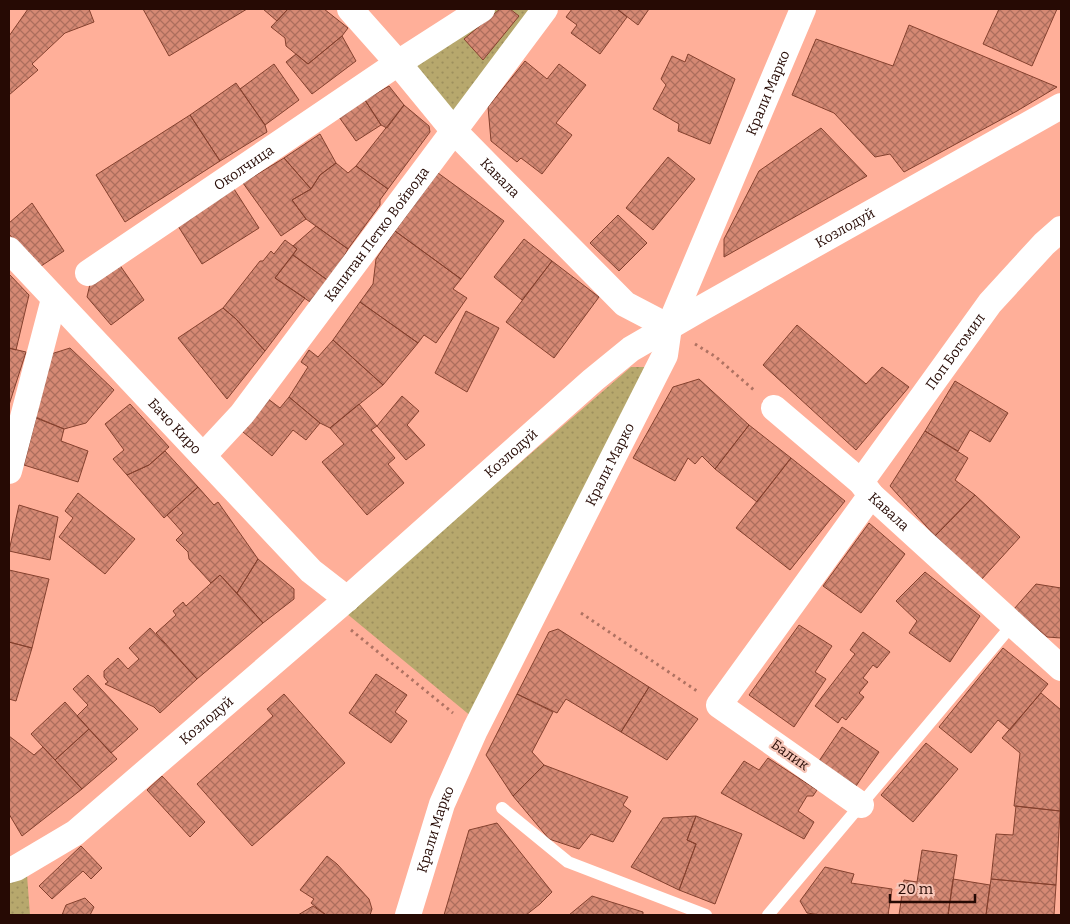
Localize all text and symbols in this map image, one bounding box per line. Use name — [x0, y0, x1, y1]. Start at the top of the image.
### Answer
street label: Крали Марко — [742, 48, 793, 138]
street label: Околчица — [210, 141, 277, 194]
street label: Кавала — [477, 154, 524, 201]
street label: Капитан Петко Войвода — [321, 163, 433, 305]
street label: Козлодуй — [812, 204, 877, 251]
street label: Поп Богомил — [922, 310, 988, 393]
street label: Бачо Киро — [145, 395, 205, 458]
street label: Крали Марко — [582, 420, 638, 508]
street label: Козлодуй — [481, 425, 541, 481]
street label: Кавала — [865, 489, 913, 534]
street label: Козлодуй — [176, 692, 237, 748]
street label: Балик — [768, 736, 813, 774]
street label: Крали Марко — [413, 783, 458, 875]
scale bar — [890, 872, 975, 904]
text: 20 m — [898, 880, 934, 898]

